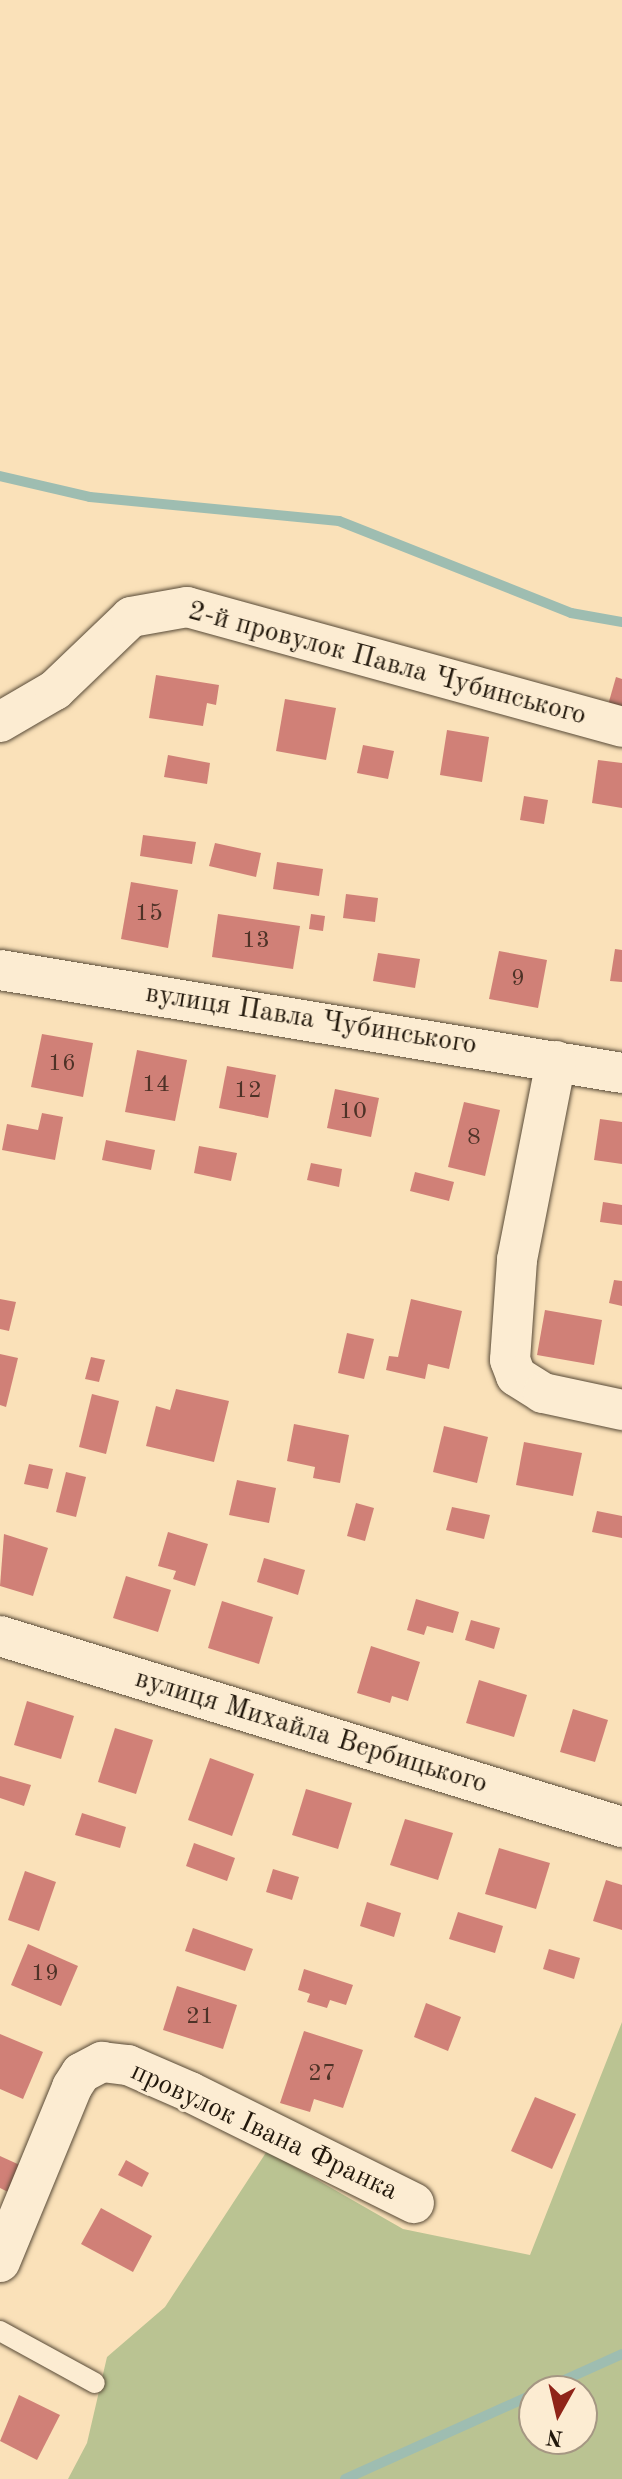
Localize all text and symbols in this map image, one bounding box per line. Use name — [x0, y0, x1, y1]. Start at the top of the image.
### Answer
street label: 2-й провулок Павла Чубинського — [184, 595, 590, 733]
house number: 15 — [135, 901, 163, 929]
house number: 13 — [242, 928, 270, 956]
house number: 9 — [511, 966, 525, 994]
street label: вулиця Павла Чубинського — [143, 977, 479, 1063]
house number: 16 — [48, 1051, 76, 1079]
house number: 14 — [142, 1072, 170, 1100]
house number: 12 — [234, 1078, 262, 1106]
house number: 10 — [339, 1099, 367, 1127]
house number: 8 — [467, 1125, 481, 1153]
street label: вулиця Михайла Вербицького — [131, 1662, 491, 1802]
house number: 19 — [31, 1961, 59, 1989]
house number: 21 — [186, 2004, 214, 2032]
street label: провулок Івана Франка — [125, 2055, 403, 2209]
house number: 27 — [308, 2061, 336, 2089]
north arrow — [518, 2375, 598, 2455]
text: N — [545, 2425, 565, 2449]

